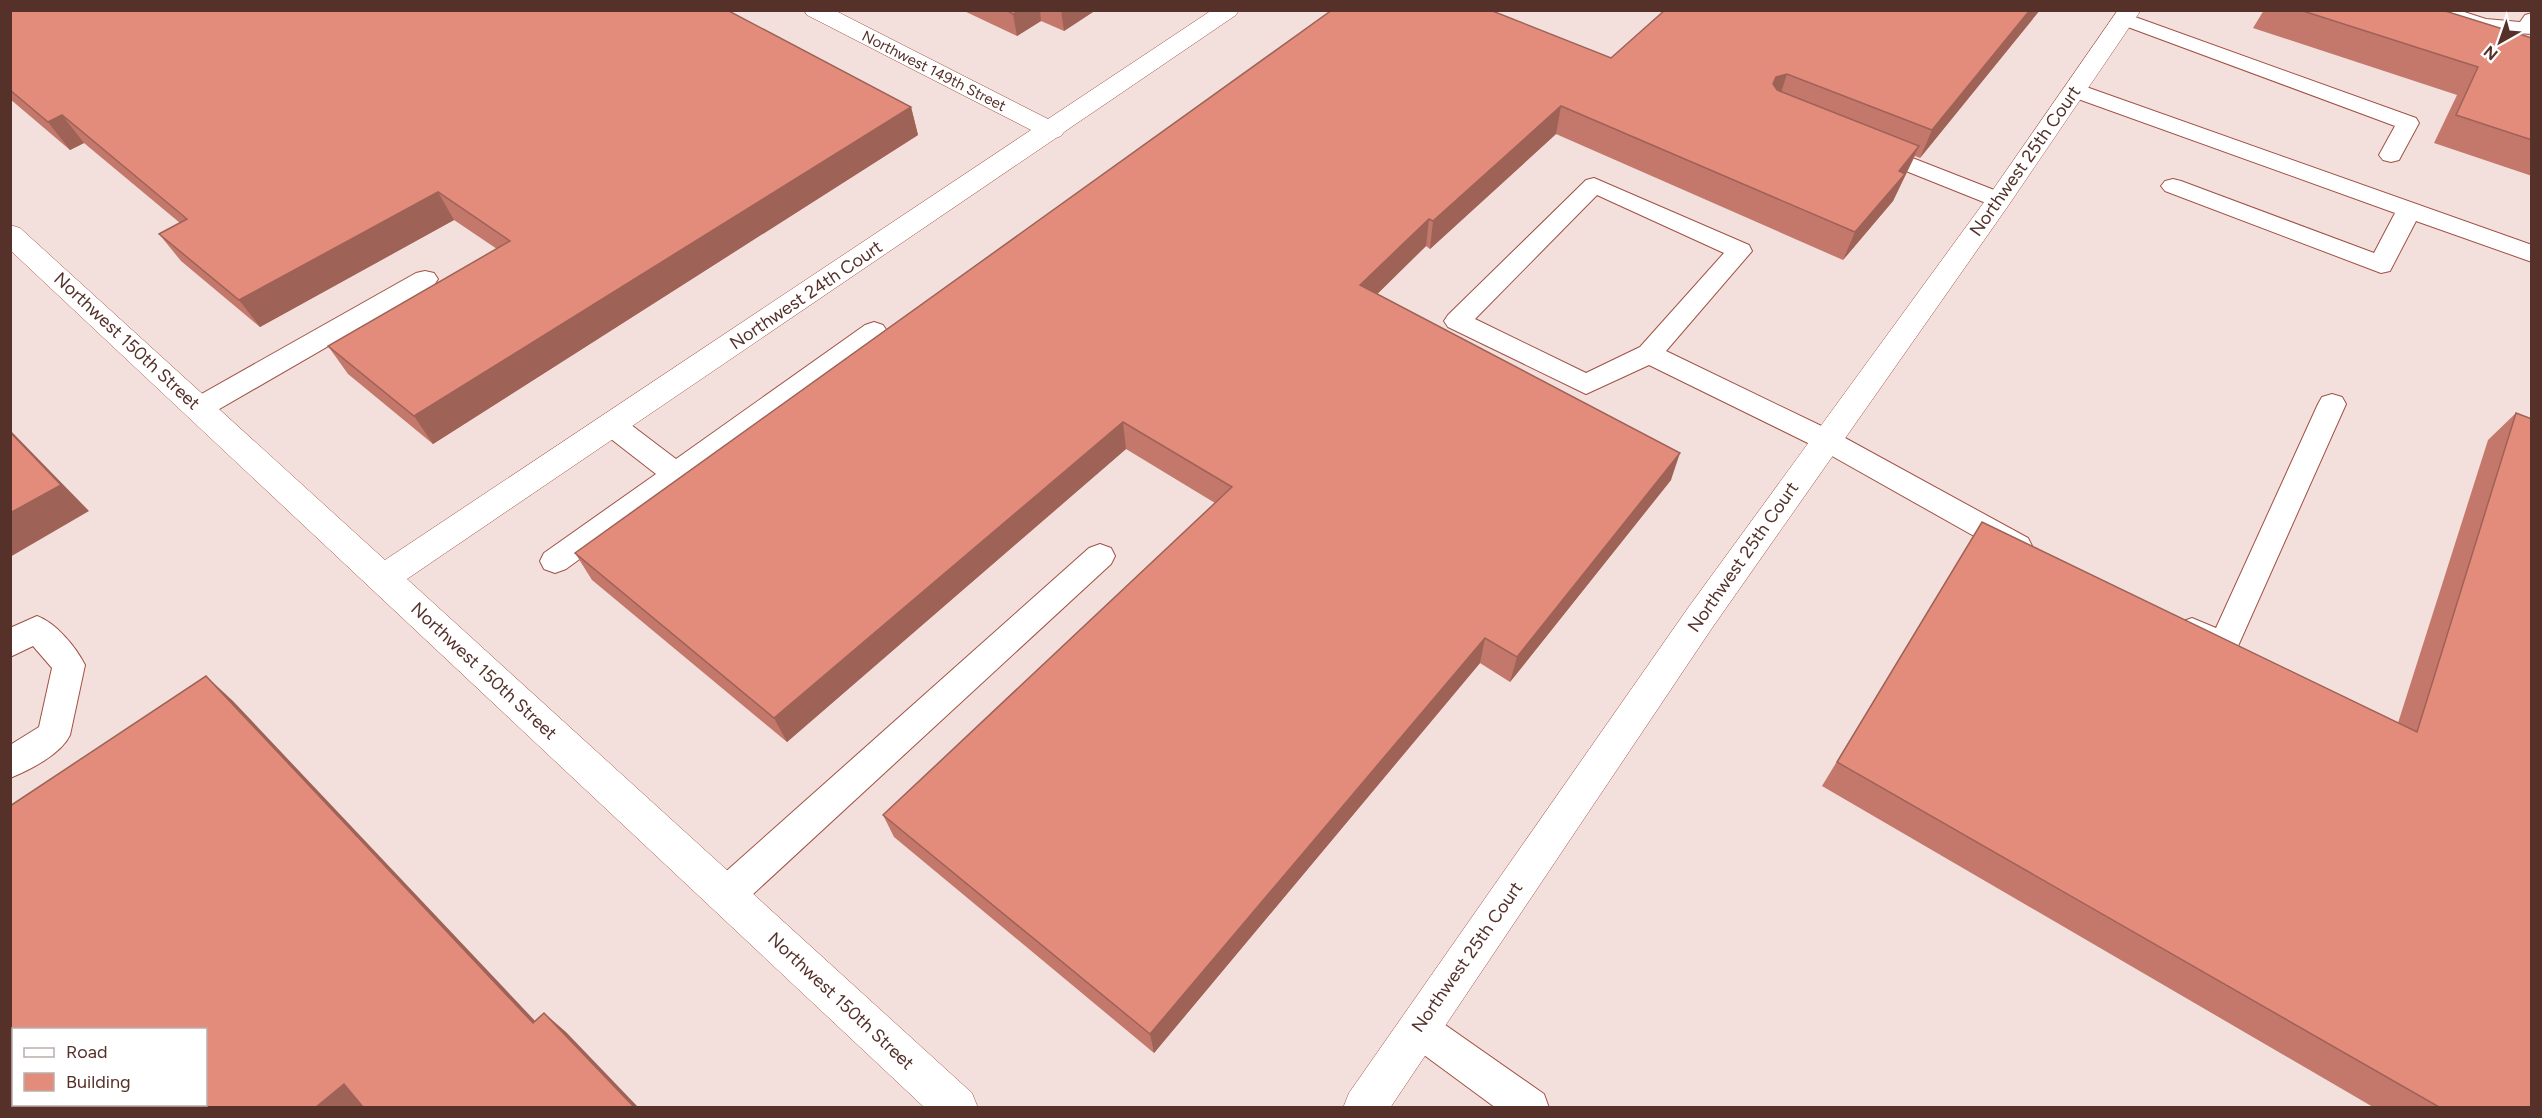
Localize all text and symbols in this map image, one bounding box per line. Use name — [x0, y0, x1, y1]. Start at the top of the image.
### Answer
north arrow — [2470, 12, 2530, 72]
street label: Northwest 149th Street — [859, 27, 1009, 115]
text: N — [2480, 42, 2502, 64]
street label: Northwest 25th Court — [1965, 81, 2085, 240]
street label: Northwest 24th Court — [725, 236, 887, 354]
street label: Northwest 150th Street — [49, 268, 205, 414]
street label: Northwest 25th Court — [1683, 477, 1803, 636]
street label: Northwest 150th Street — [406, 598, 562, 744]
street label: Northwest 25th Court — [1407, 877, 1527, 1036]
street label: Northwest 150th Street — [763, 928, 919, 1074]
legend — [12, 1028, 207, 1106]
text: Road — [66, 1041, 107, 1063]
text: Building — [66, 1071, 131, 1093]

